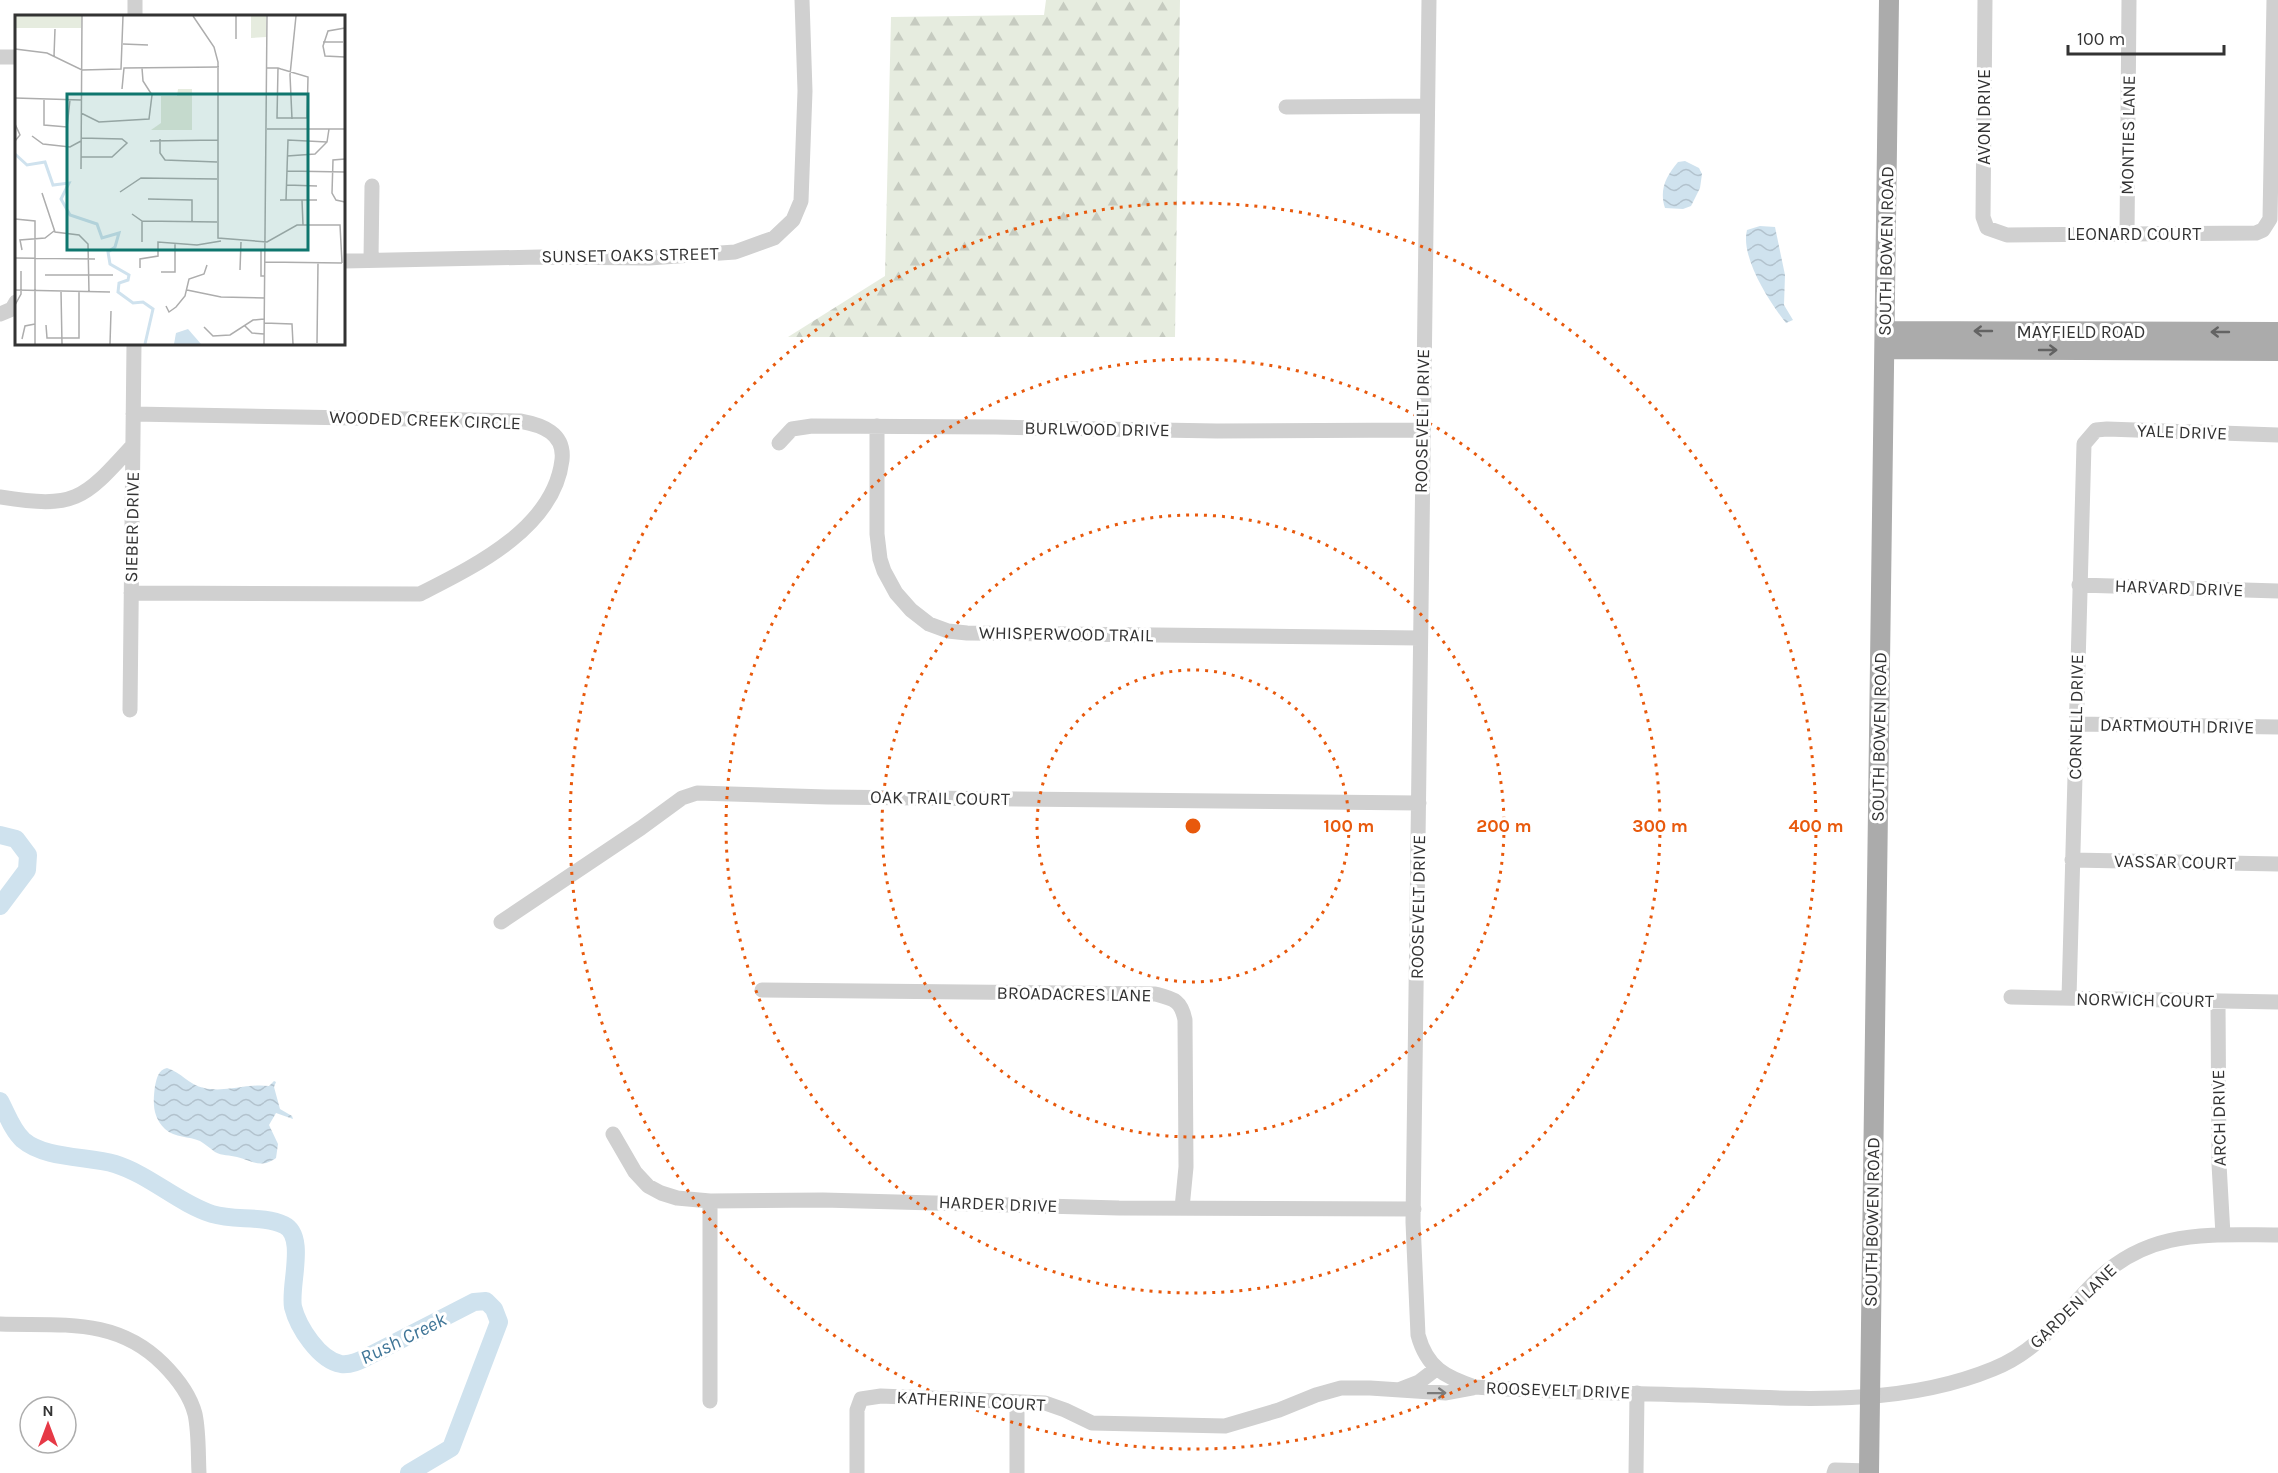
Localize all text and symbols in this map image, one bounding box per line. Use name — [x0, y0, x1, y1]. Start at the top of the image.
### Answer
inset map — [15, 15, 345, 345]
scale bar — [2068, 18, 2224, 56]
text: 100 m — [2077, 28, 2125, 50]
street label: AVON DRIVE — [1973, 69, 1995, 165]
street label: MONTIES LANE — [2116, 75, 2140, 195]
street label: SOUTH BOWEN ROAD — [1874, 166, 1898, 336]
street label: LEONARD COURT — [2067, 223, 2201, 245]
street label: SUNSET OAKS STREET — [541, 242, 719, 268]
street label: MAYFIELD ROAD — [2016, 321, 2146, 343]
one-way arrow — [1973, 325, 1993, 337]
one-way arrow — [2210, 326, 2230, 338]
one-way arrow — [2038, 344, 2058, 356]
street label: ROOSEVELT DRIVE — [1410, 349, 1434, 493]
street label: WOODED CREEK CIRCLE — [329, 406, 521, 434]
street label: BURLWOOD DRIVE — [1024, 417, 1170, 441]
street label: YALE DRIVE — [2137, 419, 2227, 445]
street label: SIEBER DRIVE — [120, 471, 144, 583]
street label: HARVARD DRIVE — [2114, 575, 2244, 601]
street label: WHISPERWOOD TRAIL — [979, 621, 1154, 647]
street label: SOUTH BOWEN ROAD — [1867, 652, 1891, 822]
street label: CORNELL DRIVE — [2064, 654, 2088, 780]
street label: DARTMOUTH DRIVE — [2100, 714, 2254, 738]
street label: OAK TRAIL COURT — [870, 786, 1010, 810]
text: 100 m — [1324, 815, 1374, 837]
text: 200 m — [1476, 815, 1532, 837]
text: 300 m — [1632, 815, 1688, 837]
text: 400 m — [1788, 815, 1844, 837]
centre of rings — [1183, 816, 1203, 836]
street label: ROOSEVELT DRIVE — [1406, 835, 1430, 979]
street label: VASSAR COURT — [2114, 850, 2236, 874]
street label: BROADACRES LANE — [996, 982, 1152, 1006]
street label: NORWICH COURT — [2076, 988, 2214, 1012]
street label: ARCH DRIVE — [2207, 1069, 2231, 1167]
street label: SOUTH BOWEN ROAD — [1860, 1137, 1884, 1307]
street label: HARDER DRIVE — [938, 1191, 1058, 1217]
street label: GARDEN LANE — [2025, 1259, 2121, 1353]
water label: Rush Creek — [356, 1307, 451, 1369]
street label: ROOSEVELT DRIVE — [1485, 1376, 1631, 1404]
street label: KATHERINE COURT — [896, 1386, 1046, 1416]
one-way arrow — [1426, 1387, 1446, 1399]
north arrow — [18, 1395, 78, 1455]
text: N — [42, 1401, 54, 1420]

